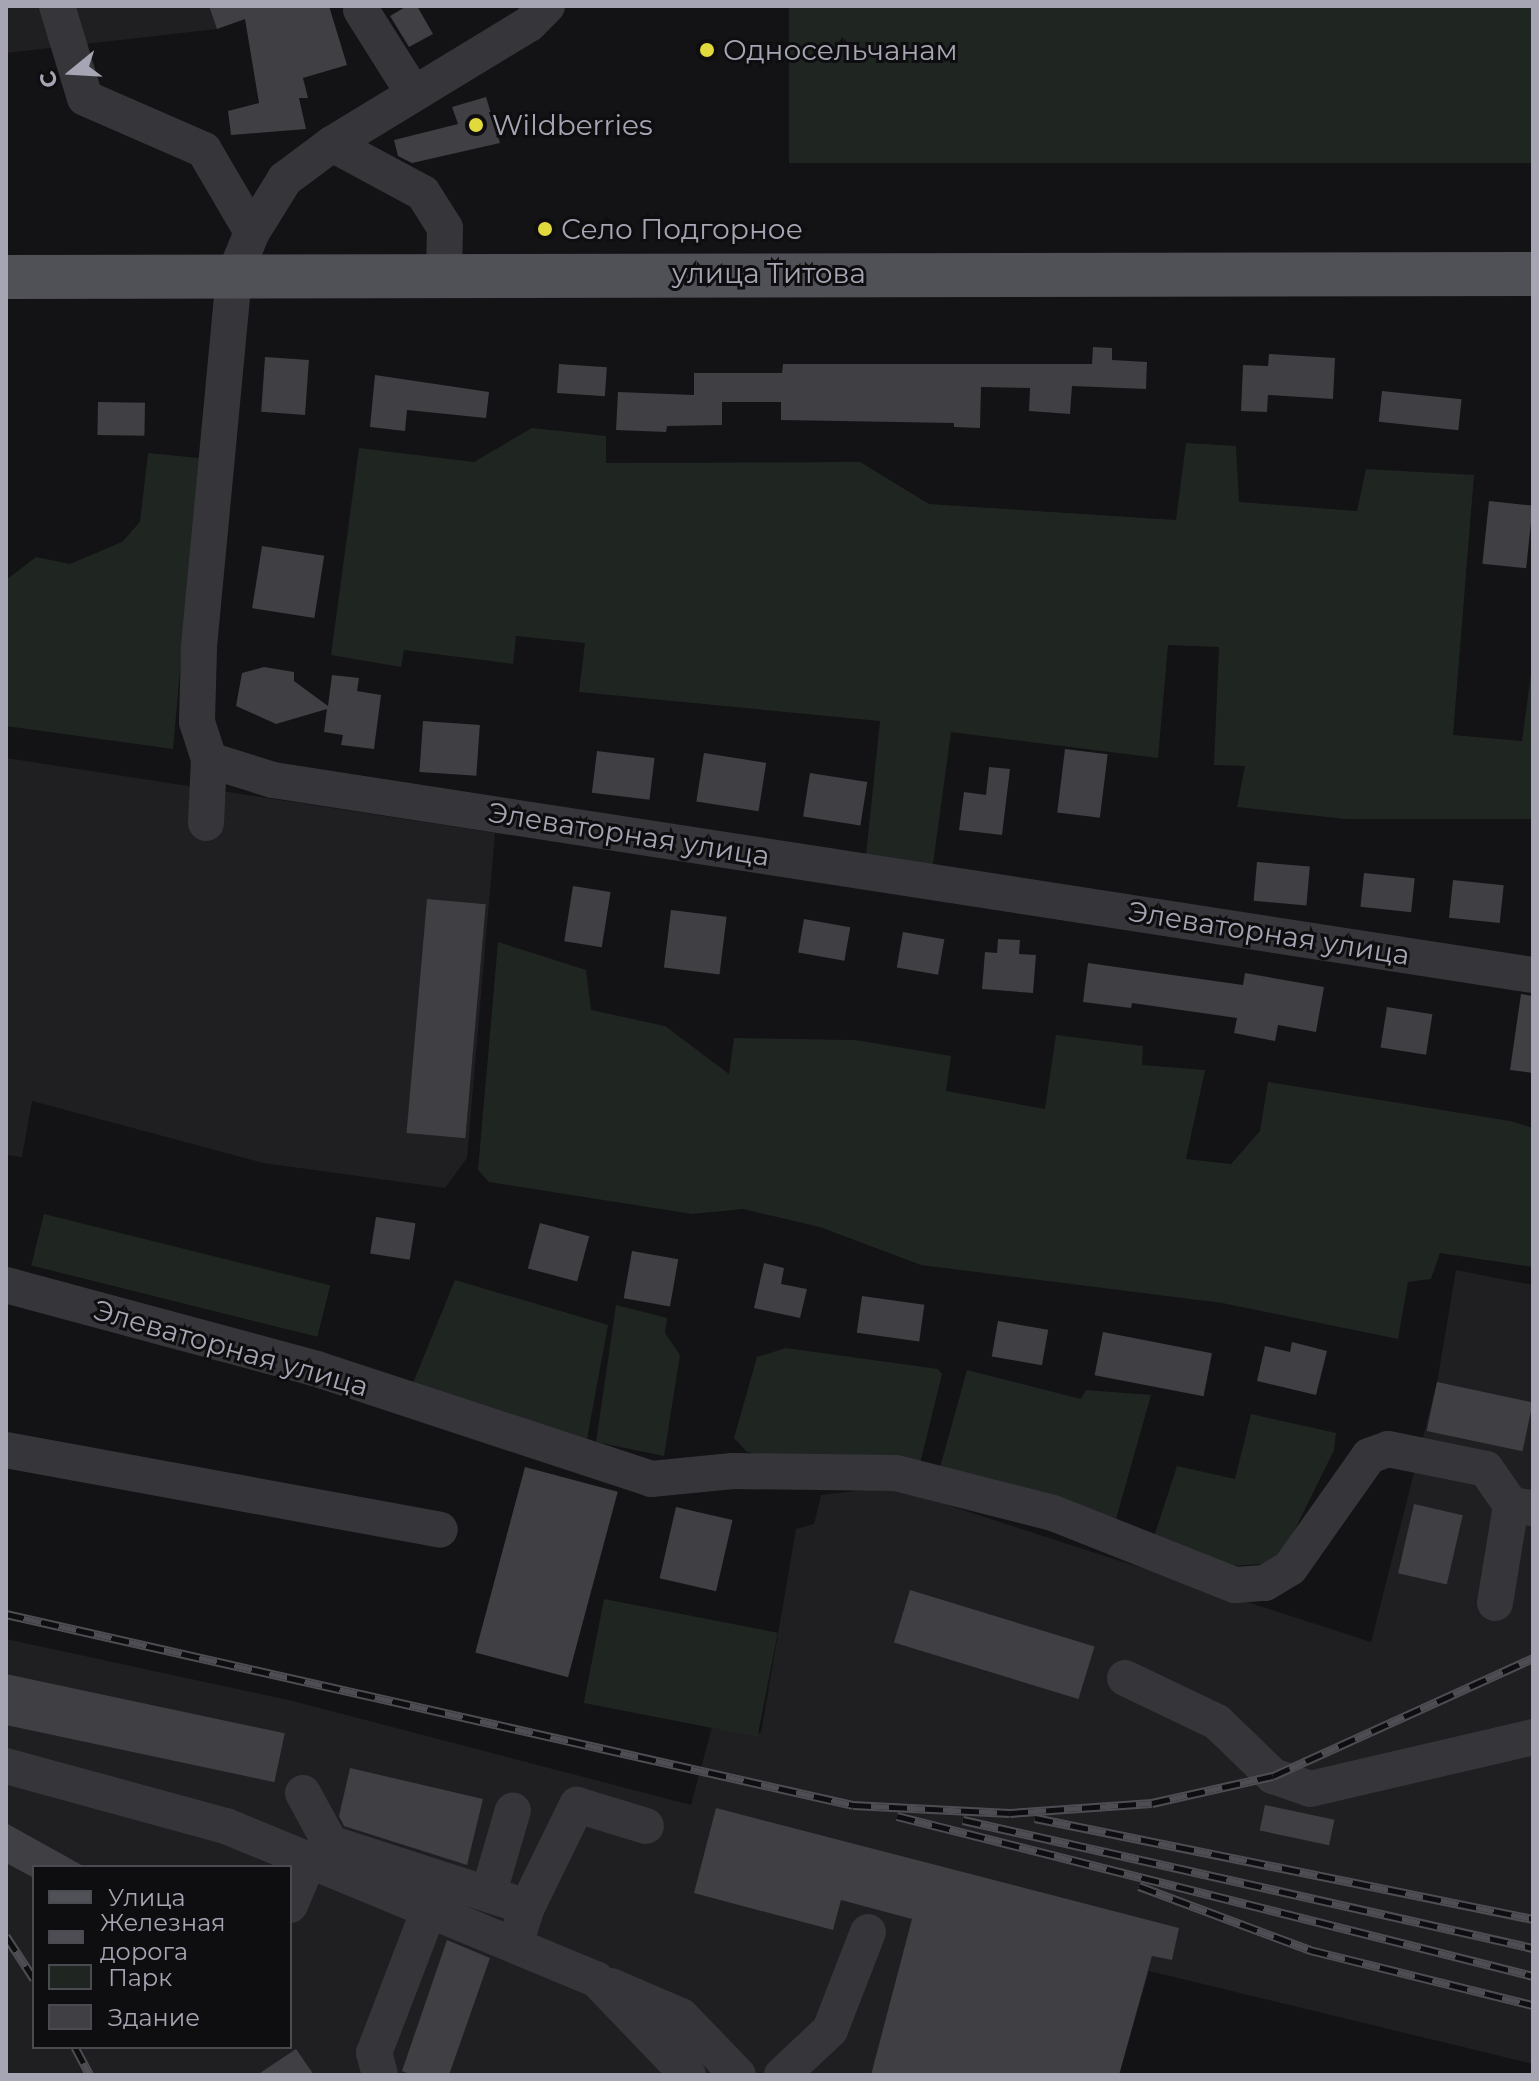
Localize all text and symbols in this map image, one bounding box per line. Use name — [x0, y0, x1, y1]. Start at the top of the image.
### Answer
north arrow — [32, 32, 112, 112]
place label: Односельчанам — [723, 33, 958, 67]
marker: Односельчанам — [698, 41, 716, 59]
text: С — [33, 68, 64, 91]
place label: Wildberries — [492, 108, 653, 142]
marker: Wildberries — [467, 116, 485, 134]
place label: Село Подгорное — [561, 212, 803, 246]
marker: Село Подгорное — [536, 220, 554, 238]
street label: улица Титова — [672, 256, 866, 290]
street label: Элеваторная улица — [486, 795, 772, 873]
street label: Элеваторная улица — [1126, 894, 1412, 972]
street label: Элеваторная улица — [90, 1293, 372, 1403]
legend — [32, 1865, 292, 2049]
text: Улица — [108, 1883, 186, 1912]
text: Железная дорога — [100, 1908, 226, 1966]
text: Парк — [108, 1963, 172, 1992]
text: Здание — [108, 2003, 200, 2032]

